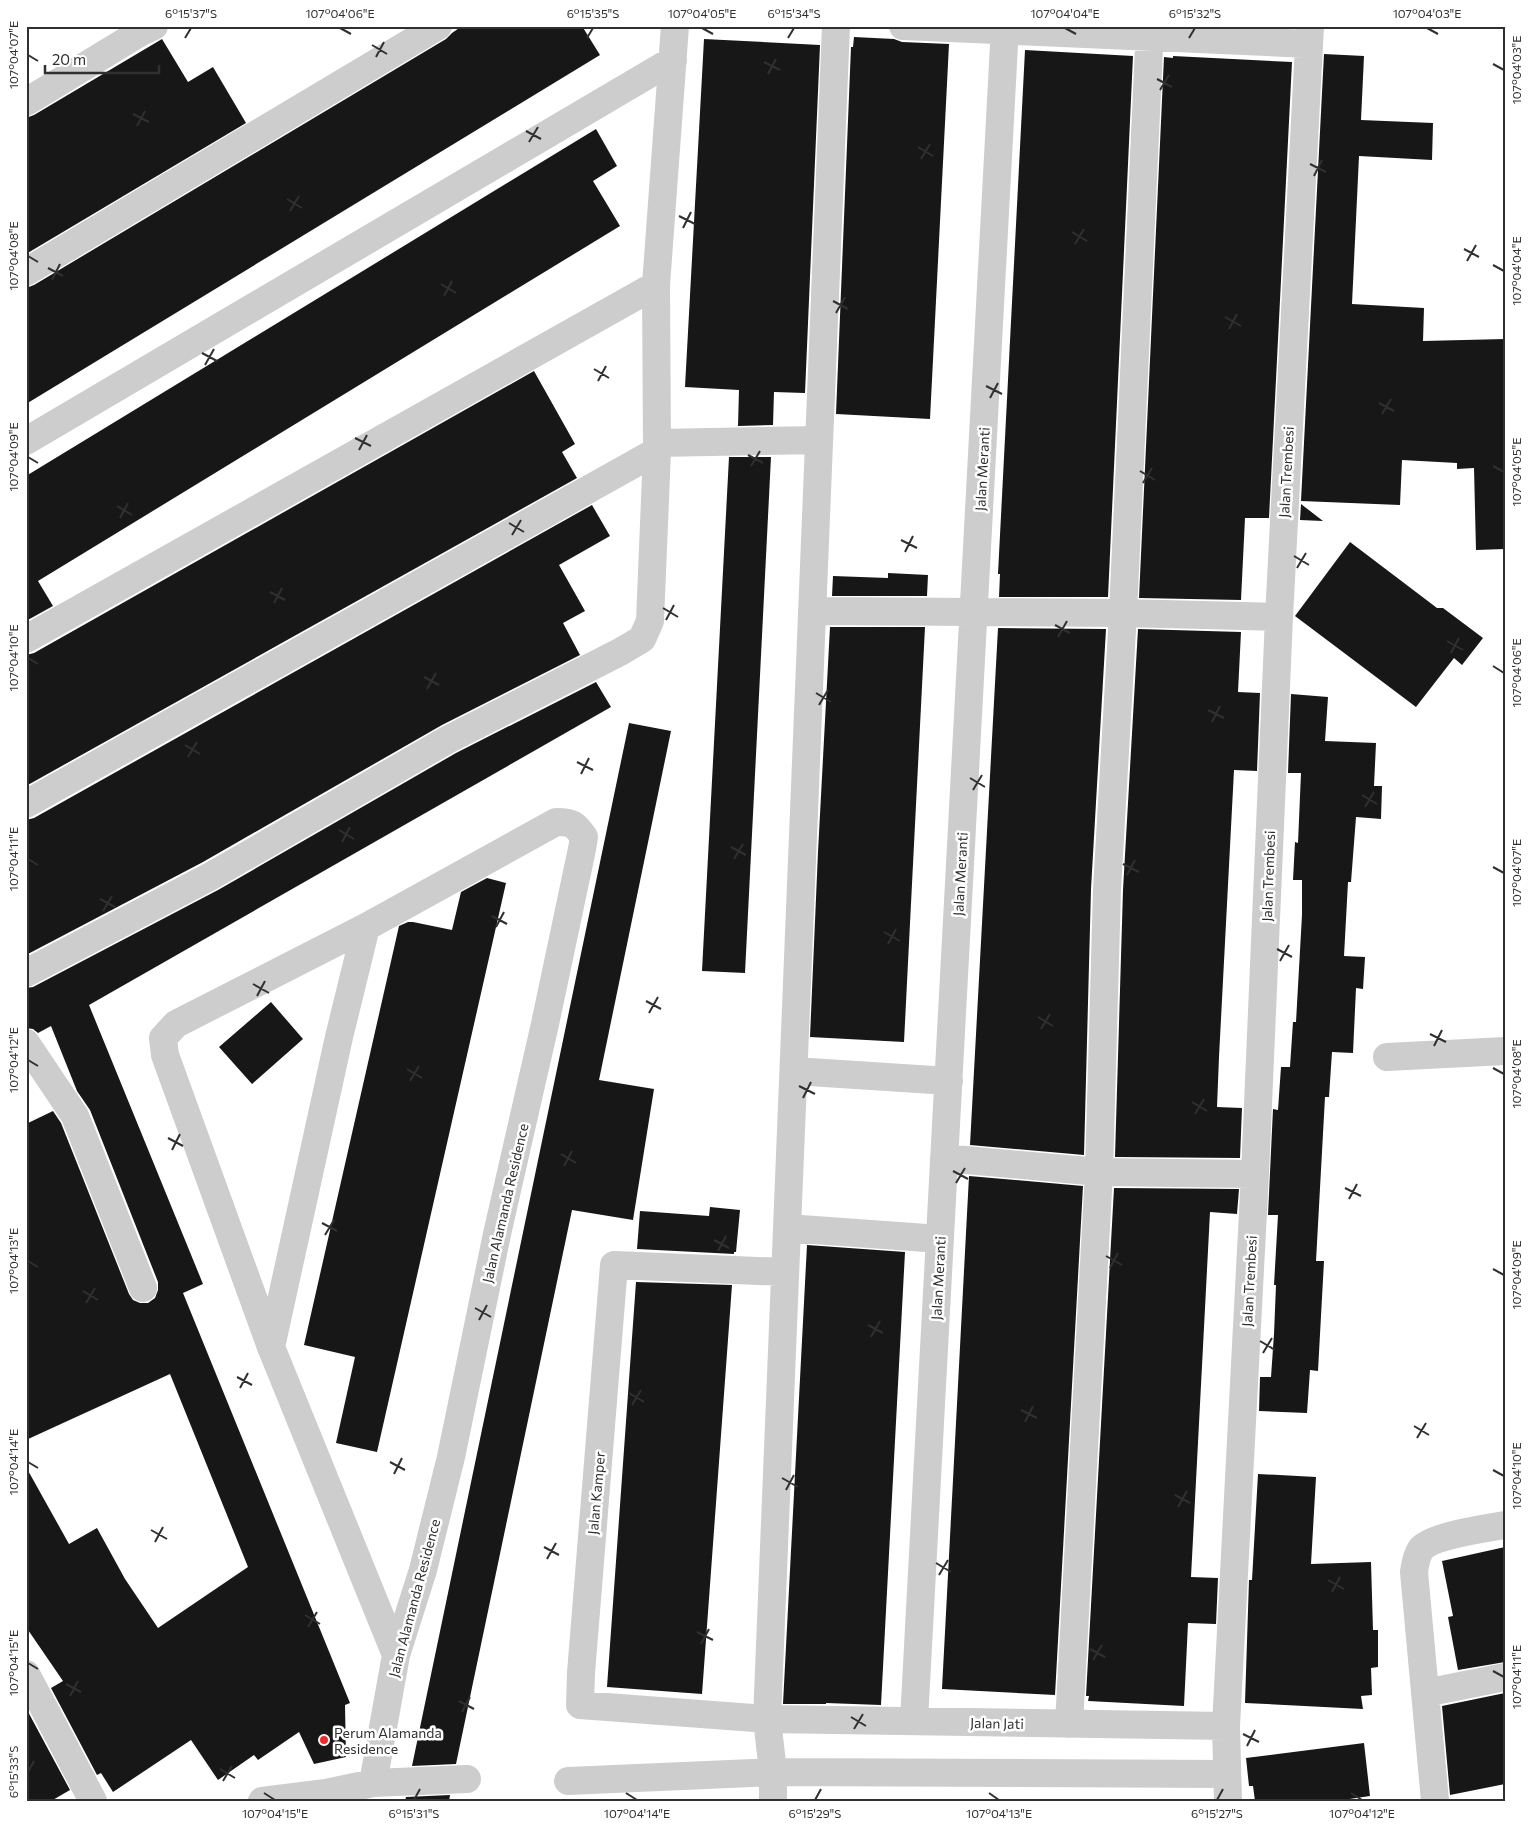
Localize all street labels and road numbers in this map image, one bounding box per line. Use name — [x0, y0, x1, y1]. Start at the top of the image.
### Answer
street label: Jalan Trembesi — [1275, 426, 1297, 518]
street label: Jalan Meranti — [971, 427, 993, 511]
street label: Jalan Trembesi — [1258, 830, 1278, 922]
street label: Jalan Meranti — [949, 832, 971, 916]
street label: Jalan Alamanda Residence — [478, 1122, 532, 1284]
street label: Jalan Trembesi — [1238, 1235, 1260, 1327]
street label: Jalan Meranti — [927, 1236, 949, 1320]
street label: Jalan Kamper — [584, 1450, 608, 1535]
street label: Jalan Alamanda Residence — [385, 1517, 443, 1679]
street label: Jalan Jati — [970, 1714, 1024, 1732]

